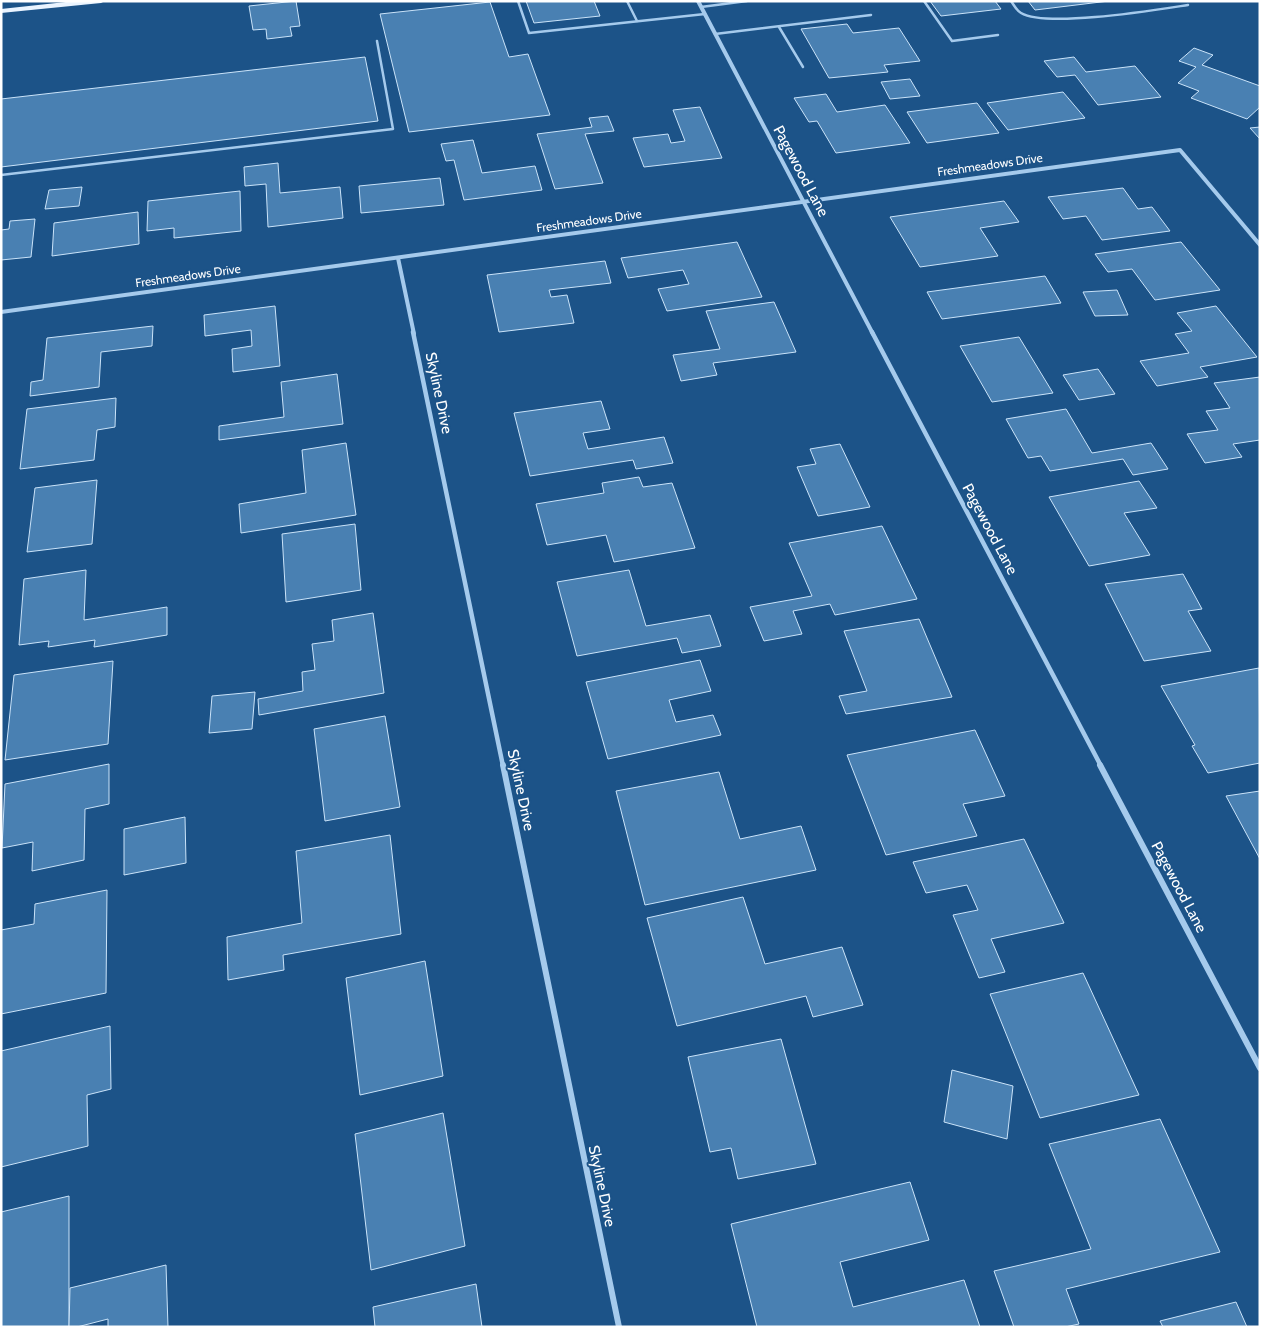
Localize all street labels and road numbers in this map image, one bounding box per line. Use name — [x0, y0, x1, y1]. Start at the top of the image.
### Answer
street label: Pagewood Lane — [769, 122, 833, 220]
street label: Freshmeadows Drive — [936, 150, 1043, 179]
street label: Freshmeadows Drive — [535, 206, 642, 235]
street label: Freshmeadows Drive — [134, 261, 241, 290]
street label: Skyline Drive — [422, 351, 456, 436]
street label: Pagewood Lane — [958, 480, 1022, 578]
street label: Skyline Drive — [504, 748, 538, 833]
street label: Pagewood Lane — [1147, 838, 1211, 936]
street label: Skyline Drive — [585, 1144, 619, 1229]

